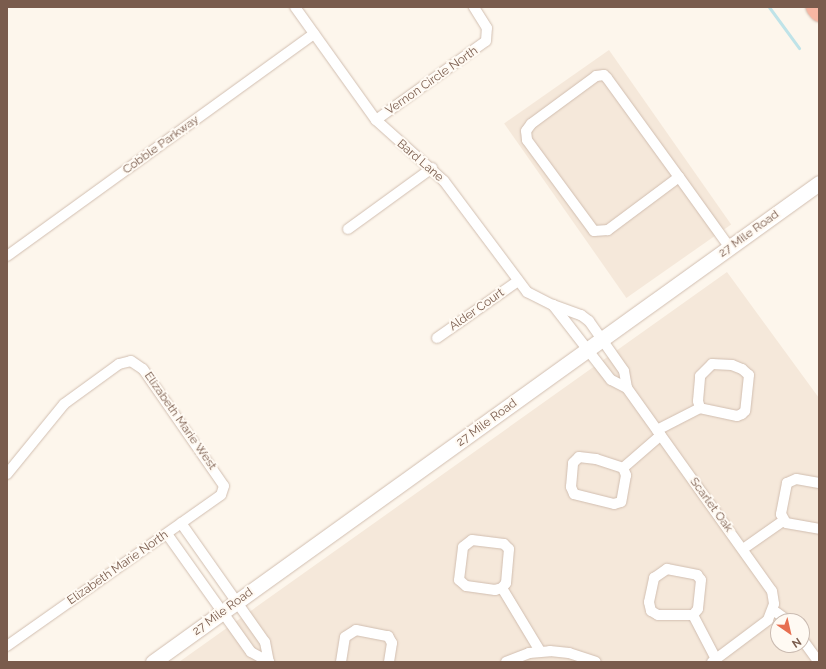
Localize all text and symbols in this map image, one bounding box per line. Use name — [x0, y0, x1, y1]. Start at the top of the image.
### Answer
street label: Vernon Circle North — [383, 44, 481, 118]
street label: Cobble Parkway — [120, 113, 202, 177]
street label: Bard Lane — [394, 137, 446, 185]
street label: 27 Mile Road — [716, 207, 782, 261]
street label: Alder Court — [447, 286, 507, 334]
street label: Elizabeth Marie West — [141, 369, 219, 473]
street label: 27 Mile Road — [454, 396, 520, 450]
street label: Scarlet Oak — [686, 475, 736, 535]
street label: Elizabeth Marie North — [65, 528, 171, 608]
street label: 27 Mile Road — [190, 585, 256, 639]
north arrow — [770, 613, 810, 653]
text: N — [789, 635, 804, 650]

